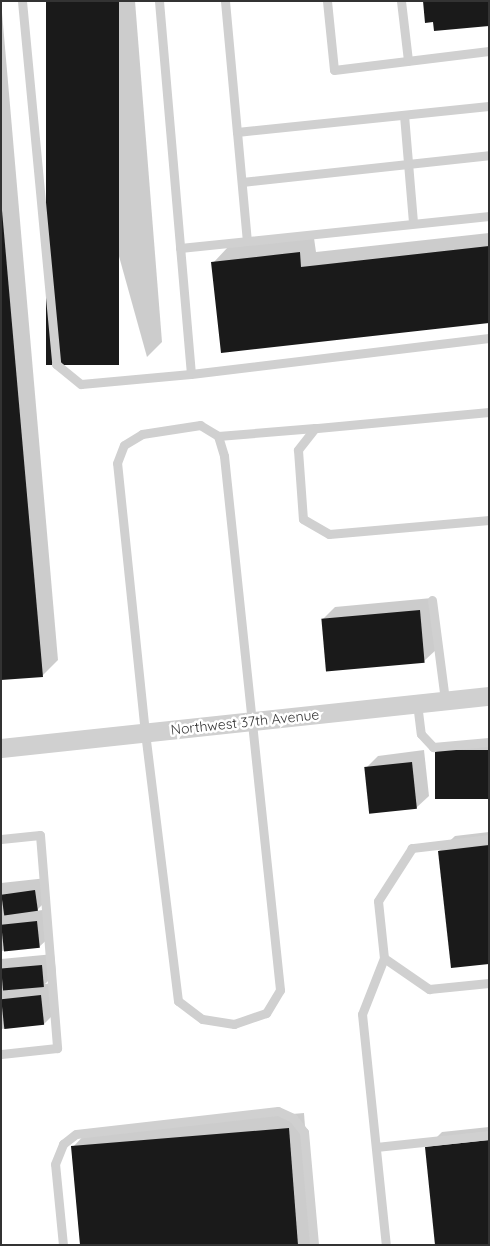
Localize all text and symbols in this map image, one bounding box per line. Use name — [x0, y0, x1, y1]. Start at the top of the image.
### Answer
street label: Northwest 37th Avenue — [170, 706, 320, 738]

